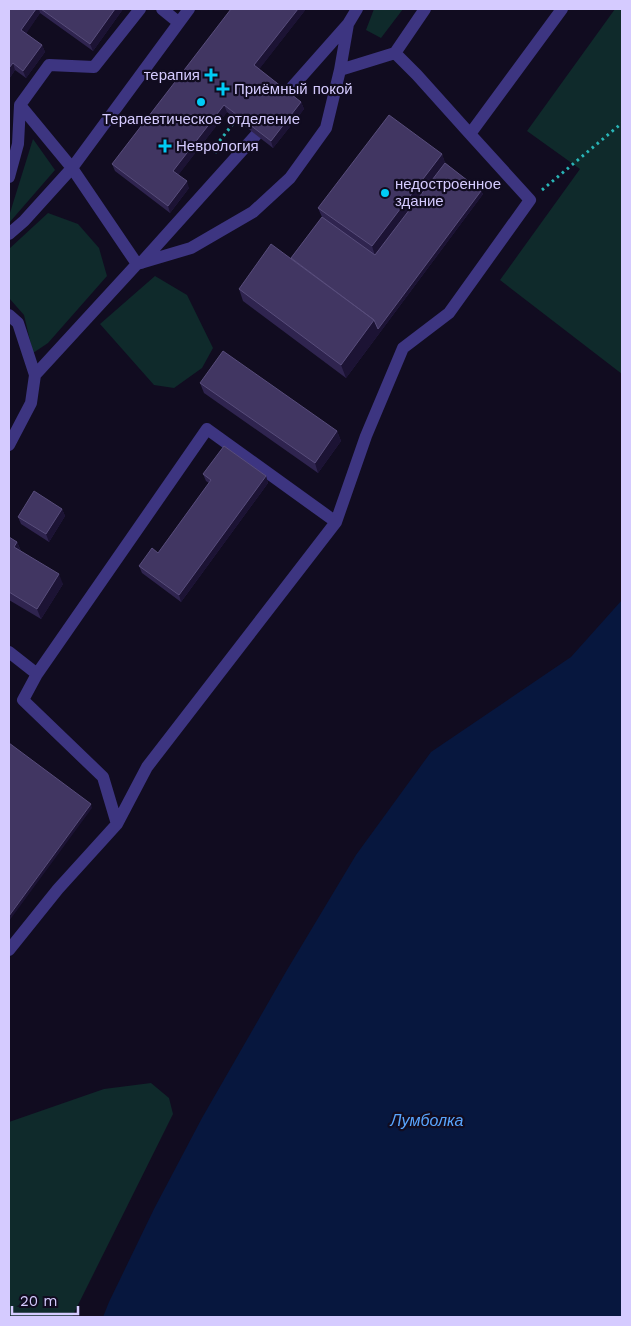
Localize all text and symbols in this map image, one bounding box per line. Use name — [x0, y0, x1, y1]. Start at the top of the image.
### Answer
place label: терапия — [144, 66, 200, 84]
marker: терапия — [204, 68, 218, 82]
place label: Приёмный покой — [234, 80, 353, 98]
marker: Приёмный покой — [216, 82, 230, 96]
marker: Терапевтическое отделение — [195, 96, 207, 108]
place label: Терапевтическое отделение — [102, 110, 300, 128]
place label: Неврология — [176, 137, 259, 155]
marker: Неврология — [158, 139, 172, 153]
place label: недостроенное здание — [395, 175, 501, 210]
marker: недостроенное здание — [379, 187, 391, 199]
water label: Лумболка — [390, 1111, 464, 1130]
scale bar — [12, 1284, 79, 1316]
text: 20 m — [20, 1292, 58, 1310]

